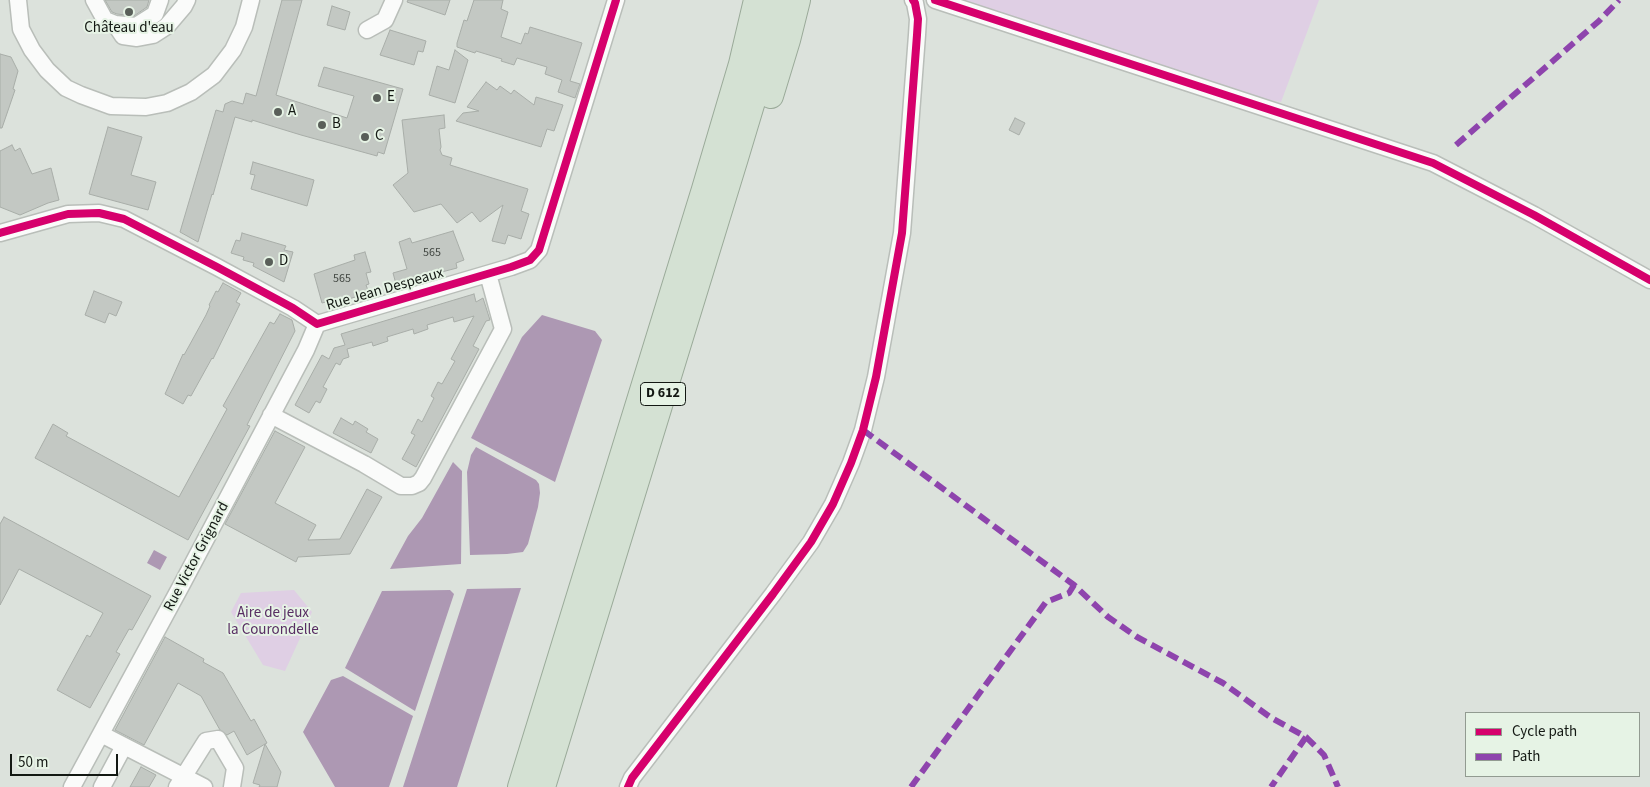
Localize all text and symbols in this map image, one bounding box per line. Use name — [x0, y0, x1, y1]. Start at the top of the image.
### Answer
marker: Château d'eau — [123, 6, 135, 18]
place label: Château d'eau — [84, 20, 174, 38]
place label: E — [387, 89, 395, 107]
marker: E — [371, 92, 383, 104]
place label: A — [288, 103, 296, 121]
marker: A — [272, 106, 284, 118]
place label: B — [332, 116, 341, 134]
marker: B — [316, 119, 328, 131]
place label: C — [375, 128, 384, 146]
marker: C — [359, 131, 371, 143]
house number: 565 — [423, 246, 441, 260]
place label: D — [279, 253, 288, 271]
marker: D — [263, 256, 275, 268]
street label: Rue Jean Despeaux — [324, 265, 446, 315]
house number: 565 — [333, 272, 351, 286]
road number: D 612 — [640, 382, 686, 406]
street label: Rue Victor Grignard — [161, 499, 233, 615]
park label: Aire de jeux la Courondelle — [227, 605, 319, 640]
legend — [1465, 712, 1640, 777]
text: Cycle path — [1512, 721, 1577, 742]
scale bar — [12, 744, 120, 776]
text: Path — [1512, 746, 1540, 767]
text: 50 m — [18, 752, 48, 773]

